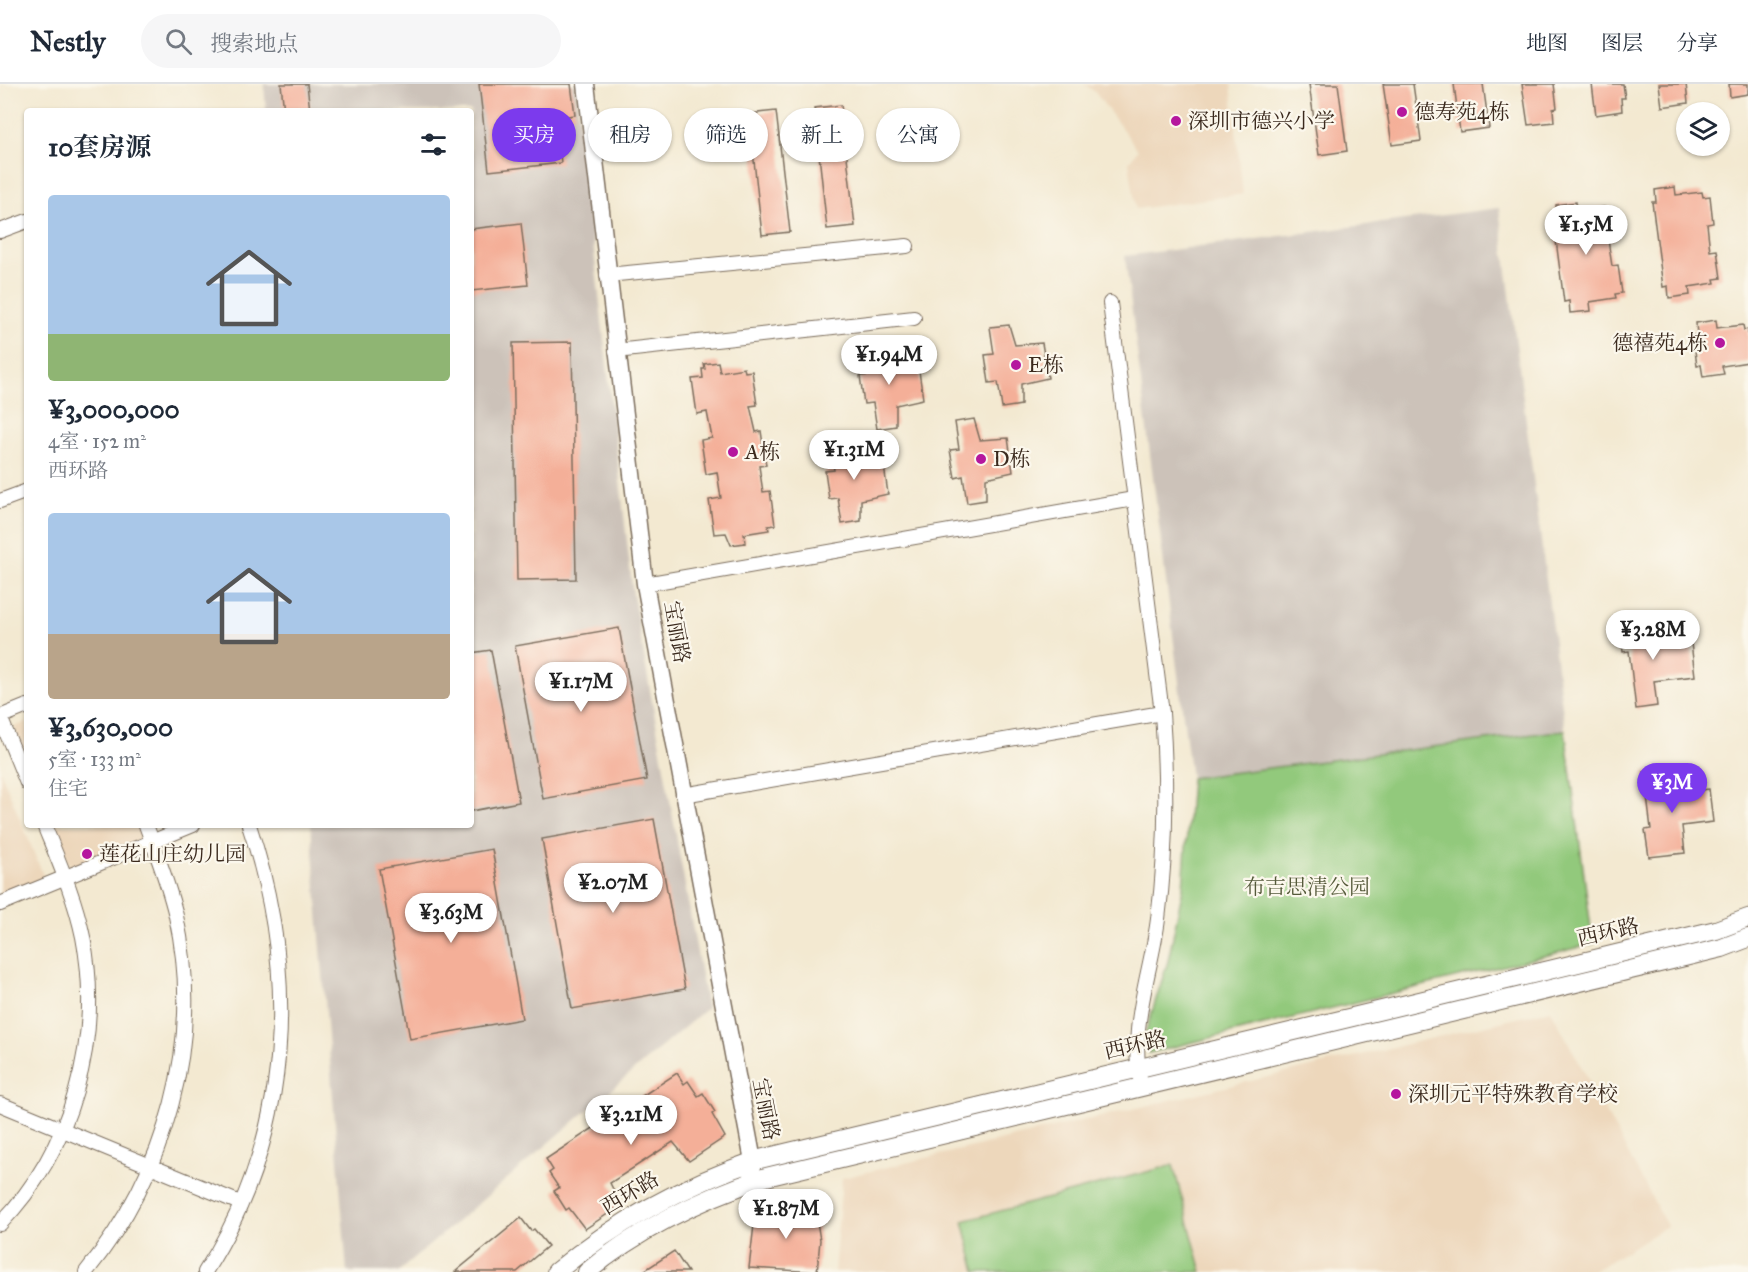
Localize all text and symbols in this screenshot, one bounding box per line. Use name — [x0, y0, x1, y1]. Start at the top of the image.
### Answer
search box — [141, 14, 561, 68]
text: Nestly — [30, 24, 105, 59]
icon: search — [162, 25, 195, 58]
text: 搜索地点 — [210, 30, 298, 57]
text: 地图 — [1526, 30, 1568, 56]
text: 图层 — [1601, 30, 1643, 56]
text: 分享 — [1676, 30, 1718, 56]
place label: 德寿苑4栋 — [1414, 99, 1510, 125]
map controls — [1676, 102, 1730, 156]
button: layers — [1676, 102, 1730, 156]
marker: 德寿苑4栋 — [1395, 105, 1409, 119]
chip: 买房 — [492, 108, 576, 162]
chip: 租房 — [588, 108, 672, 162]
chip: 筛选 — [684, 108, 768, 162]
chip: 新上 — [780, 108, 864, 162]
chip: 公寓 — [876, 108, 960, 162]
place label: 深圳市德兴小学 — [1188, 108, 1335, 134]
marker: 深圳市德兴小学 — [1169, 114, 1183, 128]
icon: filters — [417, 128, 450, 161]
text: 10套房源 — [48, 131, 151, 163]
pin: ¥1.5M — [1544, 205, 1628, 256]
text: ¥1.5M — [1559, 212, 1613, 236]
icon: home — [195, 234, 303, 342]
place label: 德禧苑4栋 — [1612, 330, 1708, 356]
pin: ¥1.94M — [840, 335, 938, 386]
marker: 德禧苑4栋 — [1713, 336, 1727, 350]
text: ¥1.94M — [855, 342, 923, 366]
place label: E栋 — [1028, 352, 1064, 378]
marker: E栋 — [1009, 358, 1023, 372]
text: ¥3,000,000 — [48, 393, 180, 425]
text: 4室 · 152 m² — [48, 429, 146, 453]
pin: ¥1.31M — [805, 430, 903, 481]
text: ¥1.31M — [823, 437, 885, 461]
place label: A栋 — [744, 439, 780, 465]
marker: A栋 — [726, 445, 740, 459]
place label: D栋 — [993, 446, 1031, 472]
marker: D栋 — [974, 452, 988, 466]
text: 西环路 — [48, 458, 108, 482]
icon: home — [195, 552, 303, 660]
street label: 宝丽路 — [659, 599, 695, 665]
pin: ¥3.28M — [1604, 610, 1702, 661]
text: ¥3.28M — [1620, 617, 1686, 641]
pin: ¥1.17M — [532, 662, 630, 713]
text: ¥1.17M — [549, 669, 613, 693]
text: ¥3,630,000 — [48, 711, 173, 743]
text: 5室 · 133 m² — [48, 747, 141, 771]
pin: ¥3M — [1643, 763, 1701, 814]
text: ¥3M — [1651, 770, 1693, 794]
text: 住宅 — [48, 776, 88, 800]
place label: 莲花山庄幼儿园 — [99, 841, 246, 867]
marker: 莲花山庄幼儿园 — [80, 847, 94, 861]
pin: ¥2.07M — [564, 863, 662, 914]
text: ¥2.07M — [578, 870, 648, 894]
park label: 布吉思清公园 — [1244, 874, 1370, 900]
pin: ¥3.63M — [402, 893, 500, 944]
text: ¥3.63M — [419, 900, 483, 924]
street label: 西环路 — [1574, 912, 1642, 952]
street label: 西环路 — [1101, 1025, 1169, 1065]
street label: 宝丽路 — [747, 1076, 785, 1142]
place label: 深圳元平特殊教育学校 — [1408, 1081, 1618, 1107]
marker: 深圳元平特殊教育学校 — [1389, 1087, 1403, 1101]
pin: ¥3.21M — [582, 1095, 680, 1146]
text: ¥3.21M — [599, 1102, 663, 1126]
street label: 西环路 — [596, 1166, 664, 1220]
pin: ¥1.87M — [737, 1189, 835, 1240]
text: ¥1.87M — [752, 1196, 820, 1220]

